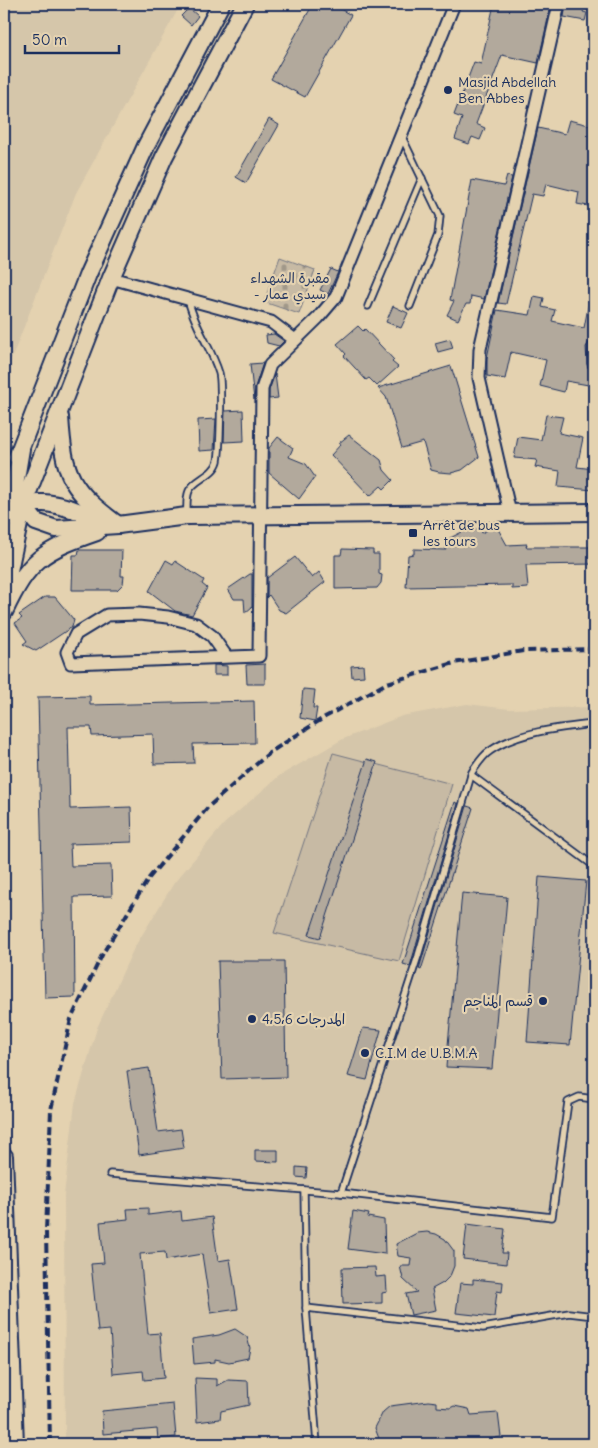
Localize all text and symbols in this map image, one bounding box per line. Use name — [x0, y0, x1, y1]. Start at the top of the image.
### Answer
scale bar — [25, 22, 119, 54]
text: 50 m — [32, 30, 67, 49]
place label: Masjid Abdellah Ben Abbes — [458, 73, 556, 107]
marker: Masjid Abdellah Ben Abbes — [442, 84, 454, 96]
park label: مقبرة الشهداء - سيدي عمار — [250, 269, 330, 305]
place label: Arrêt de bus les tours — [423, 516, 500, 550]
marker: Arrêt de bus les tours — [407, 527, 419, 539]
place label: قسم المناجم — [463, 992, 533, 1012]
marker: قسم المناجم — [537, 995, 549, 1007]
place label: المدرجات 4،5،6 — [262, 1010, 345, 1028]
marker: المدرجات 4،5،6 — [246, 1013, 258, 1025]
place label: C.I.M de U.B.M.A — [375, 1044, 477, 1062]
marker: C.I.M de U.B.M.A — [359, 1047, 371, 1059]

